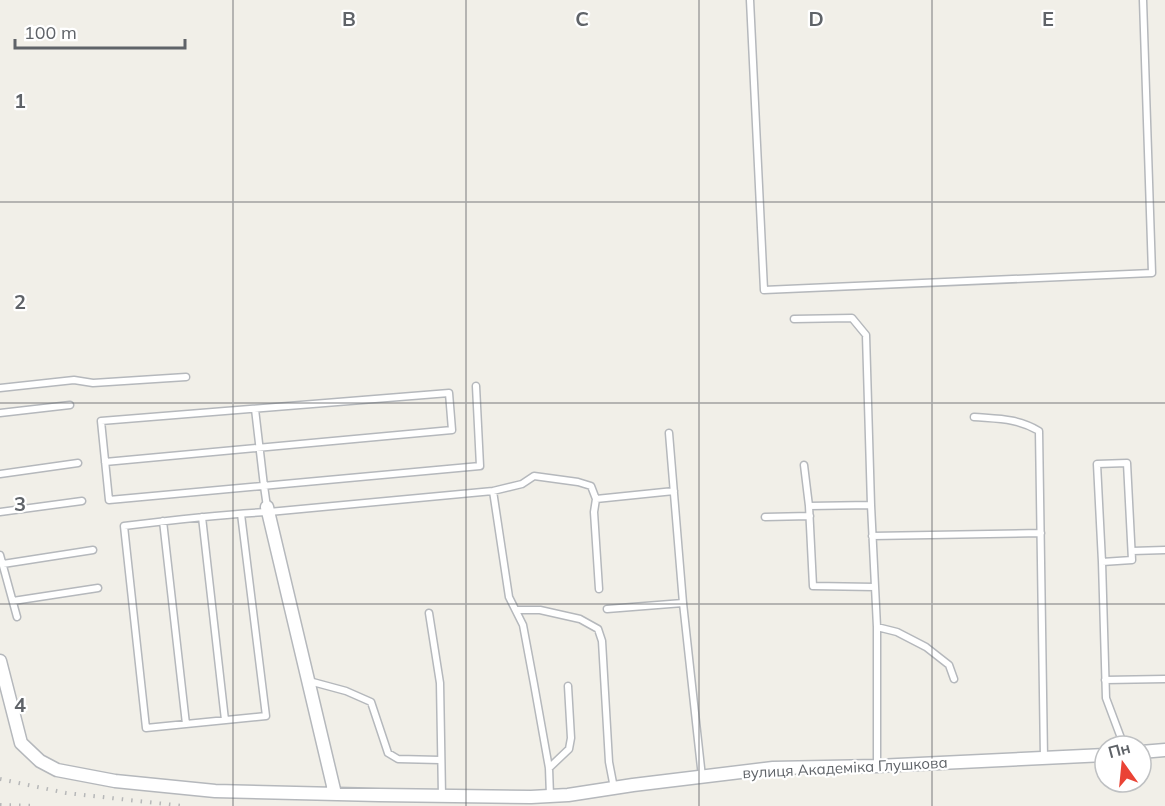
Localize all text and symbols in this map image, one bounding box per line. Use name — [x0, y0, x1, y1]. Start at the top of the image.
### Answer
text: B — [342, 6, 356, 31]
text: C — [575, 6, 589, 31]
text: D — [808, 6, 824, 31]
text: E — [1042, 6, 1054, 31]
scale bar — [15, 12, 184, 50]
text: 100 m — [24, 21, 77, 44]
text: 1 — [14, 88, 26, 113]
text: 2 — [14, 289, 26, 314]
text: 3 — [14, 491, 26, 516]
text: 4 — [14, 692, 26, 717]
north arrow — [1093, 734, 1153, 794]
text: Пн — [1106, 737, 1132, 762]
street label: вулиця Академіка Глушкова — [742, 753, 948, 782]

